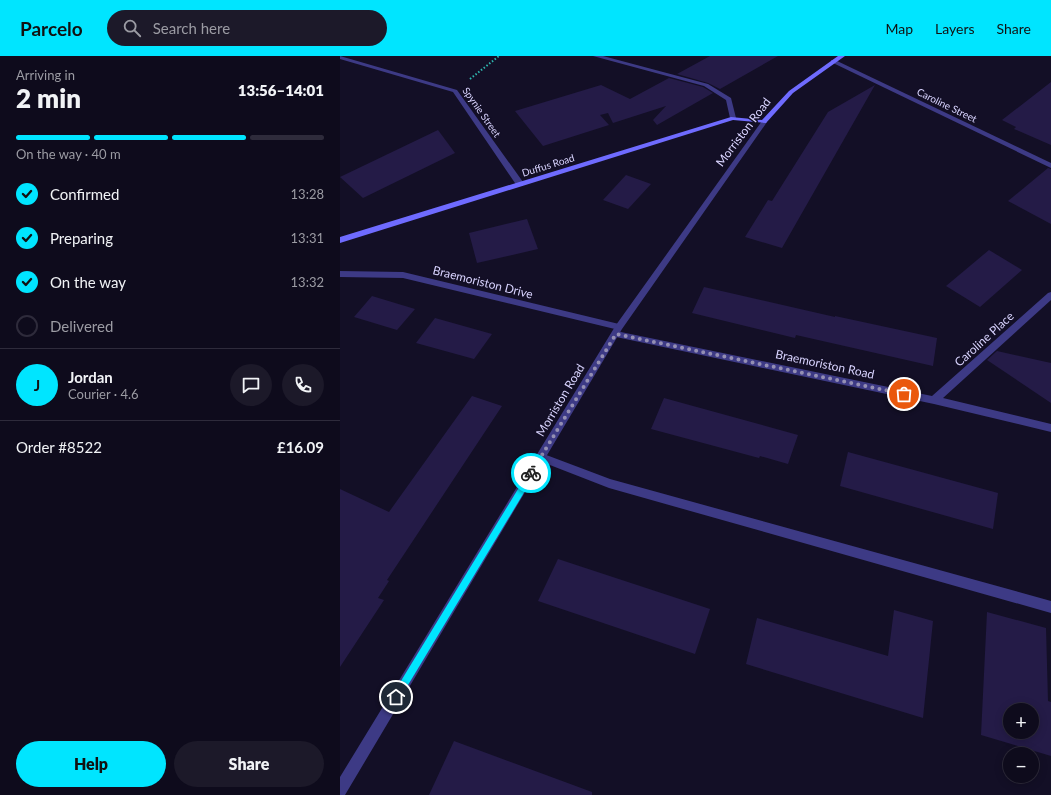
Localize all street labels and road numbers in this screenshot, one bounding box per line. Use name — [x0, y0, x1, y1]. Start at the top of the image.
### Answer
street label: Spynie Street — [460, 85, 504, 140]
street label: Caroline Street — [915, 85, 979, 125]
street label: Morriston Road — [712, 95, 774, 169]
street label: Duffus Road — [520, 151, 576, 179]
street label: Braemoriston Drive — [431, 262, 535, 302]
street label: Caroline Place — [951, 308, 1017, 370]
street label: Braemoriston Road — [774, 346, 876, 382]
street label: Morriston Road — [532, 361, 588, 439]

